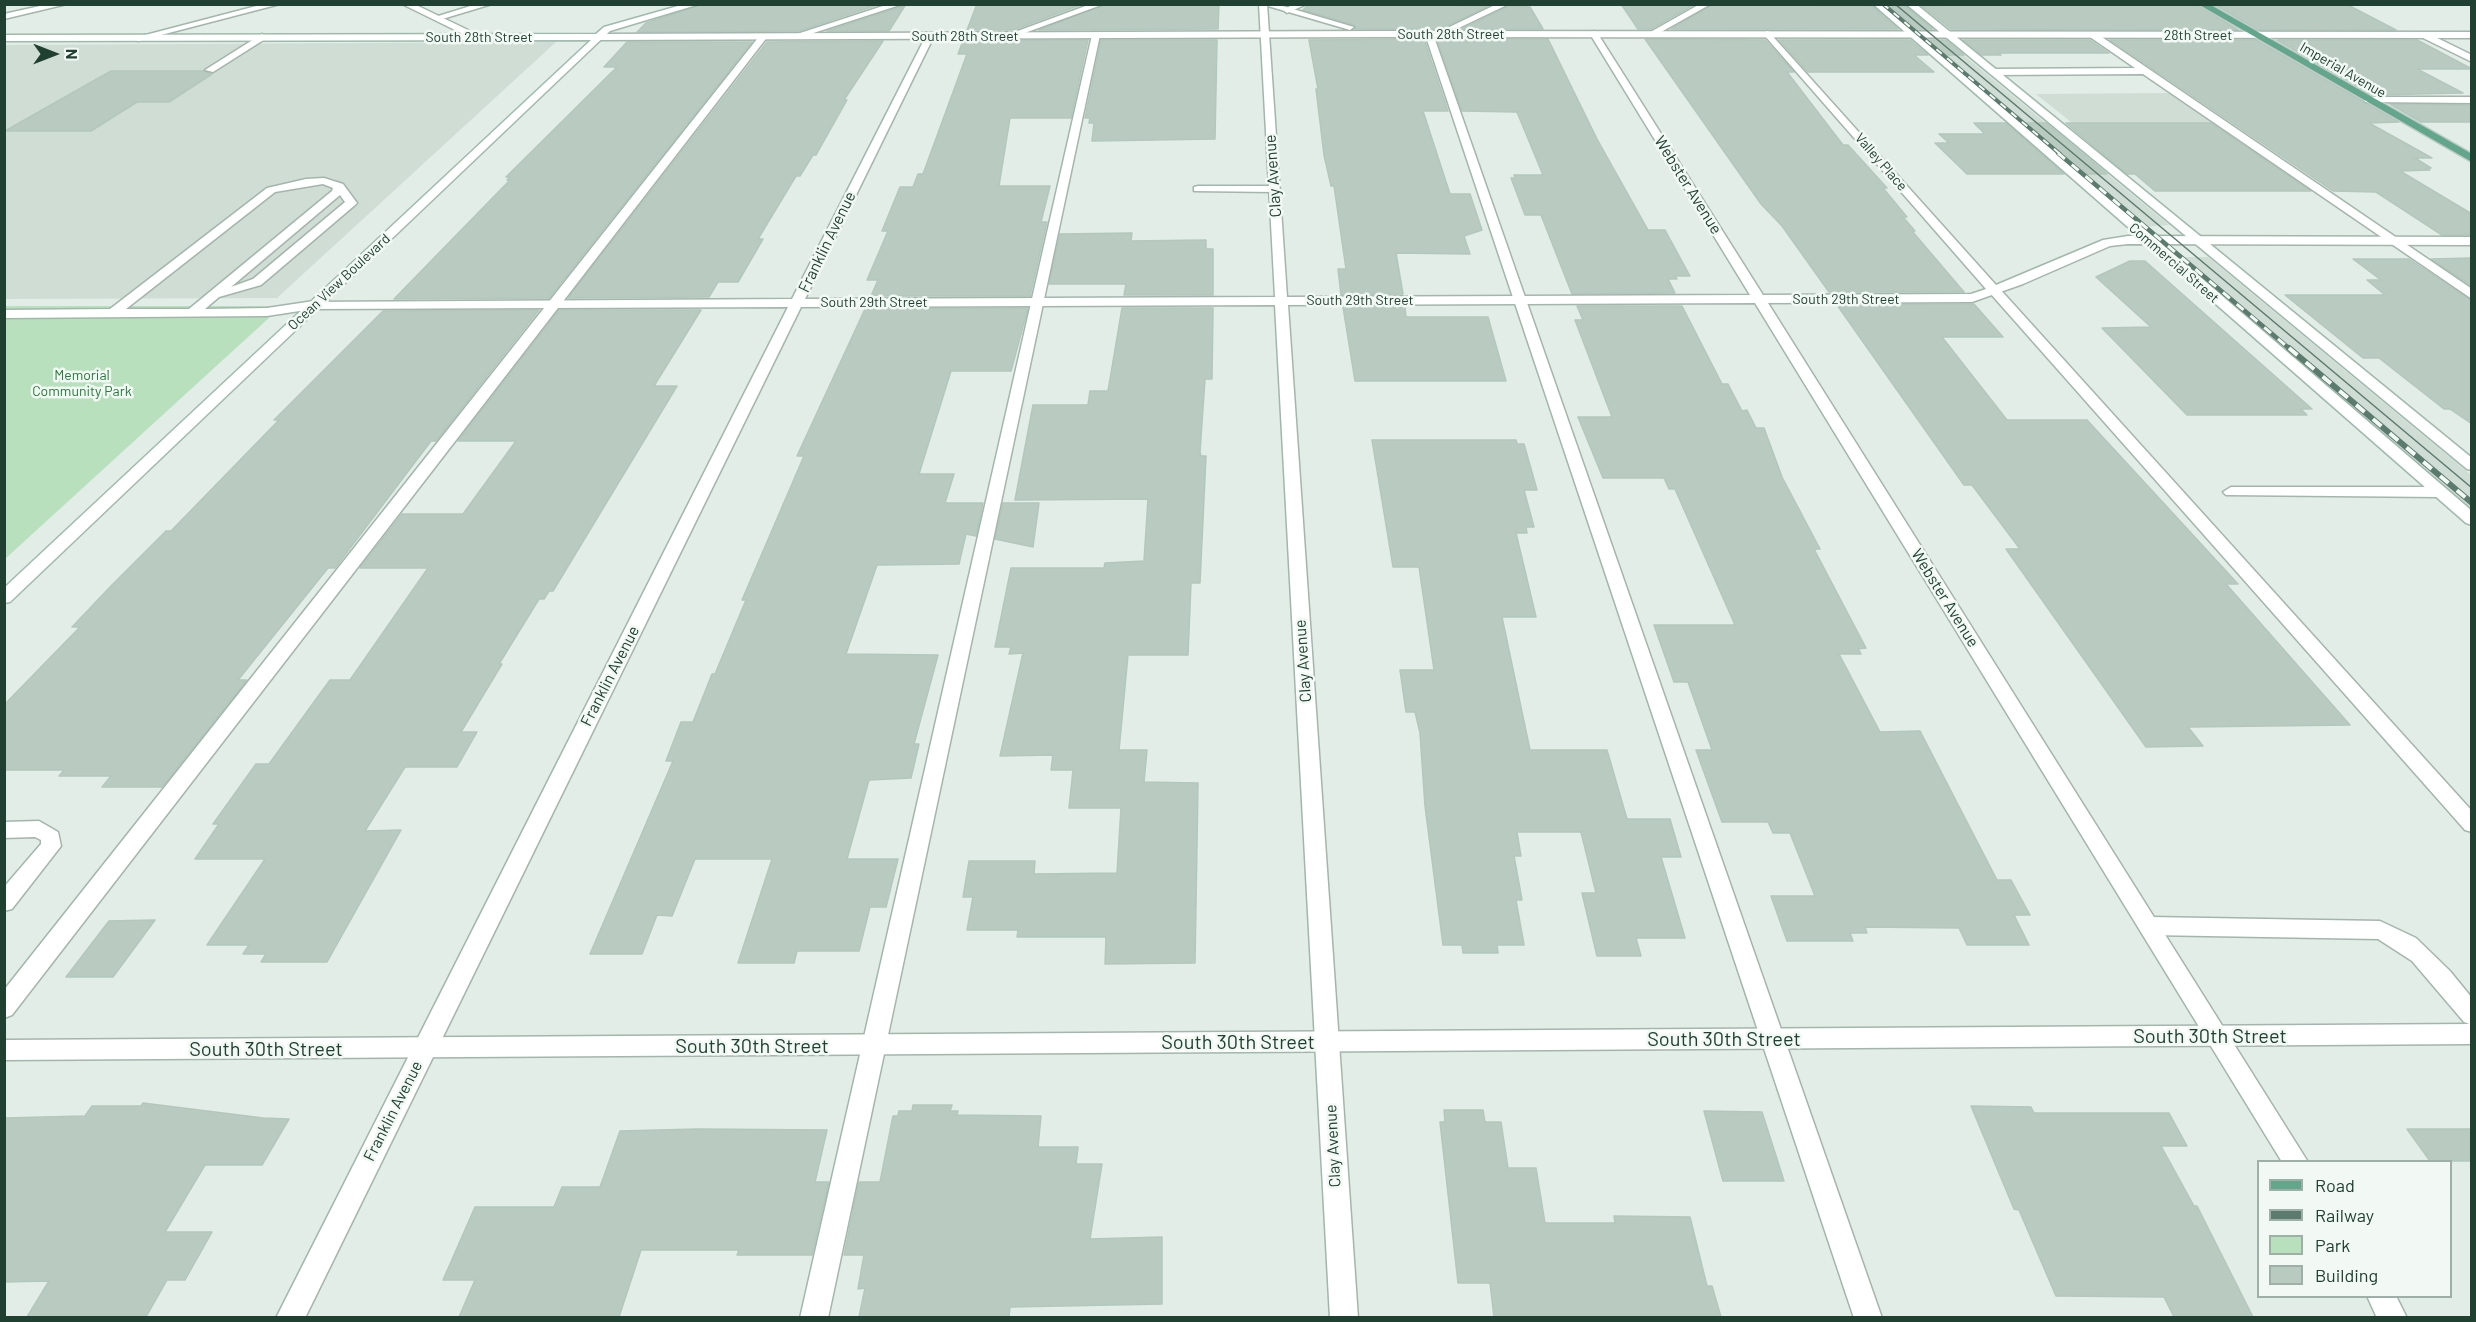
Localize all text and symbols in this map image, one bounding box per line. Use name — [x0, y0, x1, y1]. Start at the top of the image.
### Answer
north arrow — [24, 24, 84, 84]
street label: South 28th Street — [1397, 26, 1505, 42]
street label: 28th Street — [2164, 27, 2232, 43]
street label: South 28th Street — [911, 28, 1019, 44]
street label: South 28th Street — [425, 29, 533, 45]
street label: Imperial Avenue — [2297, 39, 2389, 101]
text: N — [63, 49, 82, 59]
street label: Valley Place — [1851, 130, 1911, 194]
street label: Webster Avenue — [1650, 132, 1726, 238]
street label: Clay Avenue — [1261, 134, 1285, 218]
street label: Franklin Avenue — [794, 188, 860, 296]
street label: Commercial Street — [2126, 219, 2222, 307]
street label: Ocean View Boulevard — [284, 230, 394, 334]
street label: South 29th Street — [1792, 291, 1900, 307]
street label: South 29th Street — [1306, 292, 1414, 308]
street label: South 29th Street — [820, 294, 928, 310]
park label: Memorial Community Park — [32, 367, 132, 400]
street label: Webster Avenue — [1907, 545, 1983, 651]
street label: Clay Avenue — [1291, 619, 1315, 703]
street label: Franklin Avenue — [576, 623, 644, 729]
street label: South 30th Street — [2133, 1024, 2287, 1048]
street label: South 30th Street — [1647, 1027, 1801, 1051]
street label: South 30th Street — [1161, 1030, 1315, 1054]
street label: South 30th Street — [675, 1034, 829, 1058]
street label: South 30th Street — [189, 1037, 343, 1061]
street label: Franklin Avenue — [359, 1058, 427, 1164]
street label: Clay Avenue — [1321, 1104, 1345, 1188]
legend — [2257, 1160, 2452, 1298]
text: Road — [2315, 1174, 2355, 1196]
text: Railway — [2315, 1204, 2374, 1226]
text: Park — [2315, 1234, 2350, 1256]
text: Building — [2315, 1264, 2378, 1286]

